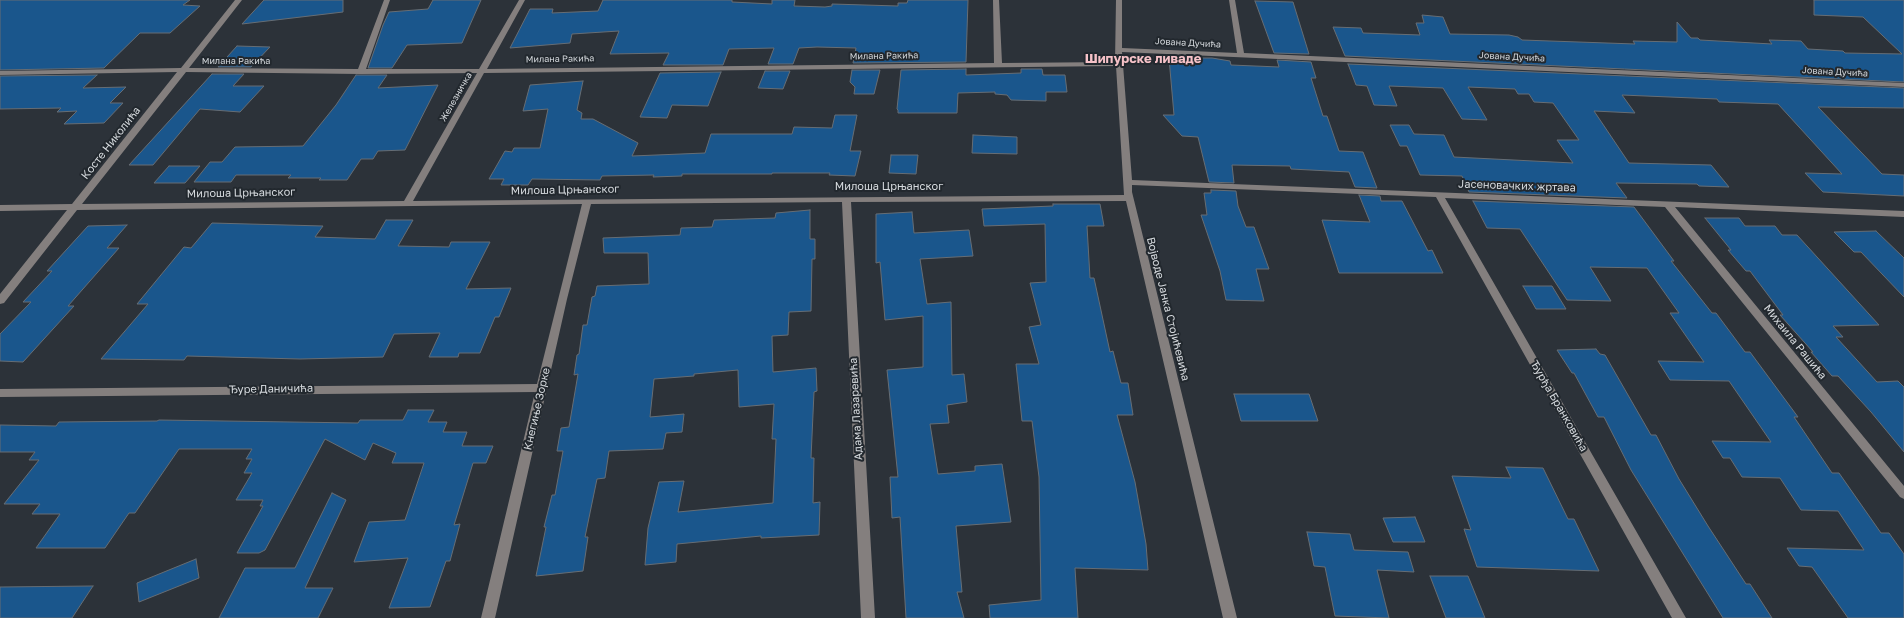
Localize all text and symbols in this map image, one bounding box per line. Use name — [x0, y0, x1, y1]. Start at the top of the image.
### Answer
street label: Јована Дучића — [1155, 36, 1221, 50]
street label: Милана Ракића — [850, 50, 918, 62]
street label: Јована Дучића — [1479, 50, 1545, 64]
district label: Шипурске ливаде — [1085, 51, 1201, 67]
street label: Милана Ракића — [526, 53, 594, 65]
street label: Милана Ракића — [202, 56, 270, 66]
street label: Јована Дучића — [1802, 65, 1868, 79]
street label: Железничка — [438, 71, 474, 123]
street label: Косте Николића — [79, 104, 143, 182]
street label: Јасеновачких жртава — [1458, 177, 1576, 195]
street label: Милоша Црњанског — [835, 180, 943, 194]
street label: Милоша Црњанског — [511, 182, 619, 198]
street label: Милоша Црњанског — [187, 185, 295, 201]
street label: Војводе Јанка Стојићевића — [1144, 236, 1192, 382]
street label: Михаила Рашића — [1761, 302, 1829, 382]
street label: Адама Лазаревића — [847, 357, 865, 461]
street label: Ђурђа Бранковића — [1528, 358, 1590, 454]
street label: Кнегиње Зорке — [521, 366, 553, 452]
street label: Ђуре Даничића — [229, 382, 313, 396]

